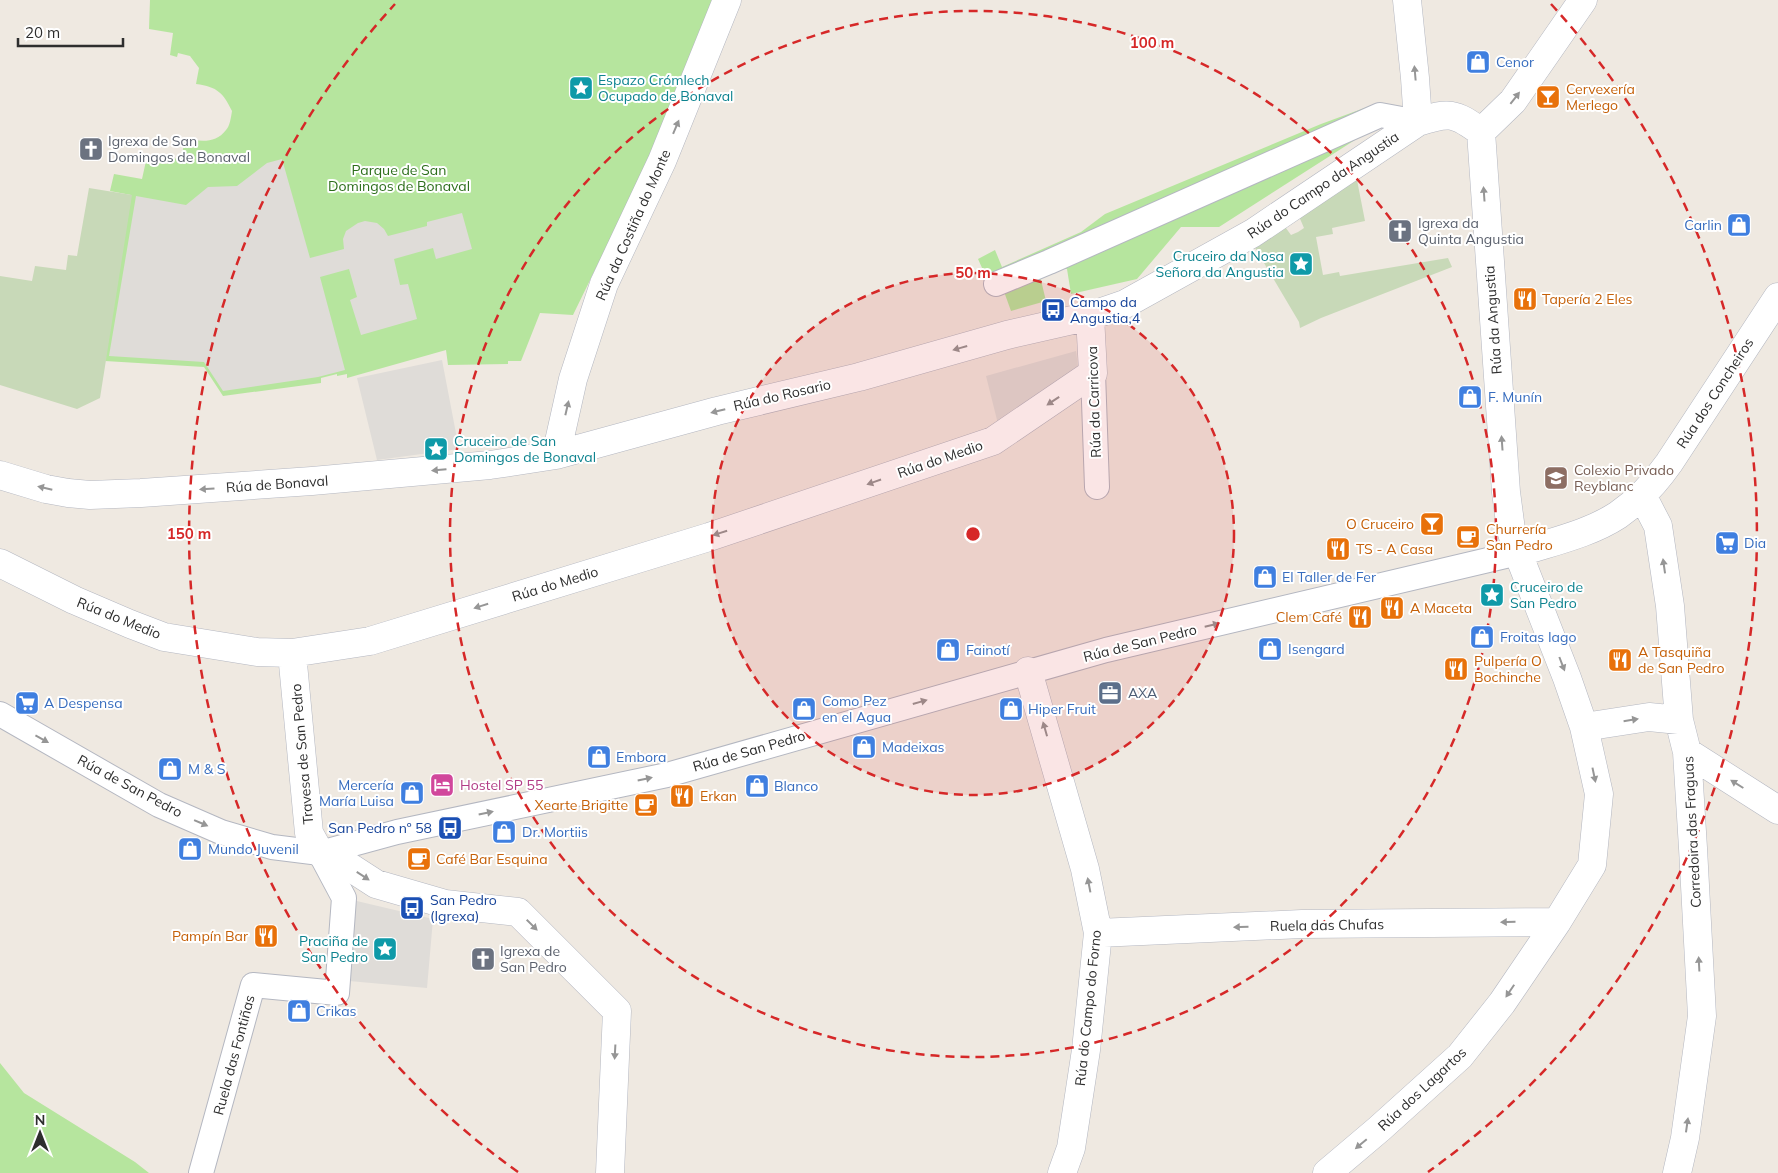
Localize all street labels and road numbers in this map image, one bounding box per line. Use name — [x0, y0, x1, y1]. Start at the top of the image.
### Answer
street label: Rúa do Campo da Angustia — [1244, 128, 1402, 242]
street label: Rúa da Costiña do Monte — [592, 147, 674, 303]
street label: Rúa da Angustia — [1480, 265, 1506, 375]
street label: Rúa dos Concheiros — [1673, 334, 1757, 452]
street label: Rúa da Carricova — [1083, 346, 1105, 458]
street label: Rúa do Rosario — [732, 375, 832, 415]
street label: Rúa do Medio — [895, 436, 985, 482]
street label: Rúa de Bonaval — [225, 471, 329, 497]
street label: Rúa do Medio — [510, 562, 600, 606]
street label: Rúa do Medio — [74, 593, 164, 643]
street label: Rúa de San Pedro — [1081, 620, 1199, 666]
street label: Travesa de San Pedro — [287, 683, 317, 825]
street label: Rúa de San Pedro — [691, 726, 807, 776]
street label: Rúa de San Pedro — [74, 751, 186, 821]
street label: Corredoira das Fraguas — [1679, 756, 1705, 908]
street label: Ruela das Chufas — [1270, 915, 1384, 935]
street label: Rúa do Campo do Forno — [1071, 929, 1105, 1087]
street label: Ruela das Fontiñas — [209, 993, 259, 1117]
street label: Rúa dos Lagartos — [1374, 1043, 1470, 1135]

